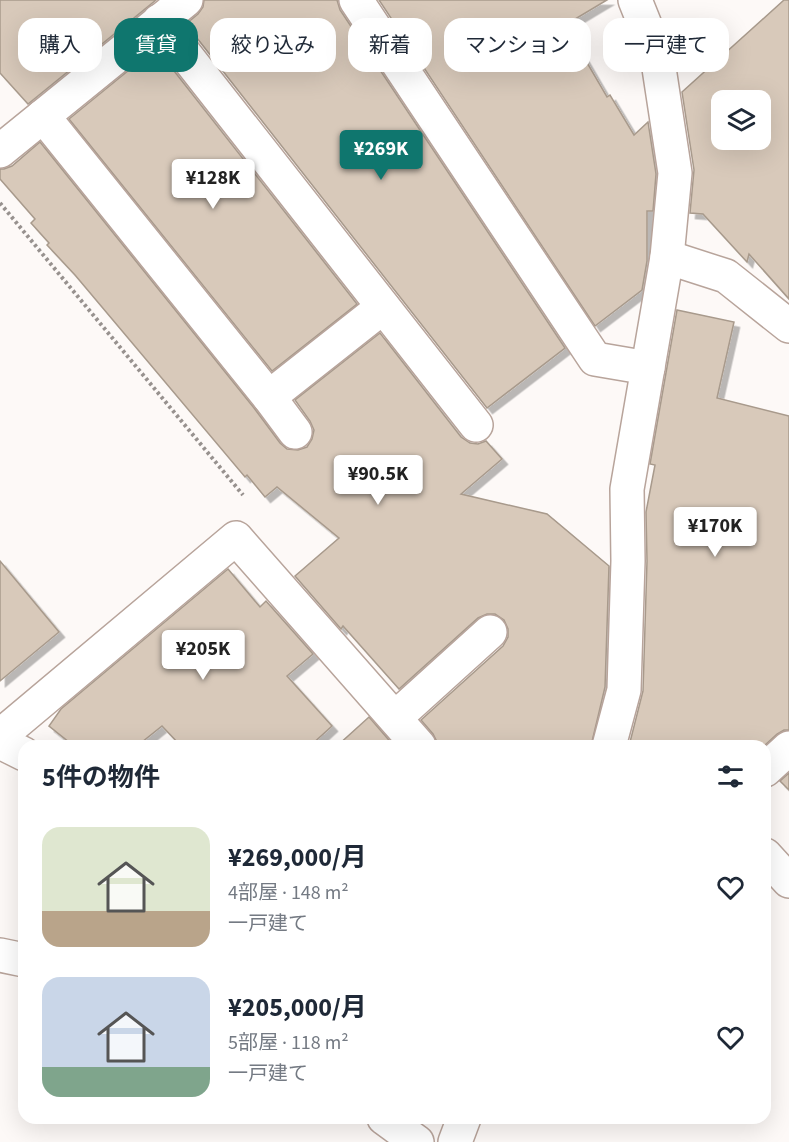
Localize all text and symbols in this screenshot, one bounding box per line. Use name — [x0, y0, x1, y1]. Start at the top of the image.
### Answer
chip: 購入 — [18, 18, 102, 72]
chip: 賃貸 — [114, 18, 198, 72]
chip: 絞り込み — [210, 18, 336, 72]
chip: 新着 — [348, 18, 432, 72]
chip: マンション — [444, 18, 591, 72]
chip: 一戸建て — [603, 18, 729, 72]
map controls — [711, 90, 771, 150]
button: layers — [711, 90, 771, 150]
pin: ¥269K — [339, 130, 423, 181]
text: ¥269K — [354, 135, 408, 163]
pin: ¥128K — [171, 159, 255, 210]
text: ¥128K — [186, 164, 240, 192]
pin: ¥90.5K — [329, 455, 427, 506]
text: ¥90.5K — [348, 460, 408, 488]
pin: ¥170K — [673, 507, 757, 558]
text: ¥170K — [688, 512, 742, 540]
pin: ¥205K — [161, 630, 245, 681]
text: ¥205K — [176, 635, 230, 663]
text: 5件の物件 — [42, 759, 160, 796]
icon: filters — [714, 760, 747, 793]
text: ¥269,000/月 — [228, 839, 367, 876]
icon: home — [90, 851, 162, 923]
icon: heart — [714, 871, 747, 904]
text: 4部屋 · 148 m² — [228, 879, 349, 907]
text: 一戸建て — [228, 910, 308, 938]
text: ¥205,000/月 — [228, 989, 367, 1026]
icon: home — [90, 1001, 162, 1073]
icon: heart — [714, 1021, 747, 1054]
text: 5部屋 · 118 m² — [228, 1029, 349, 1057]
text: 一戸建て — [228, 1060, 308, 1088]

